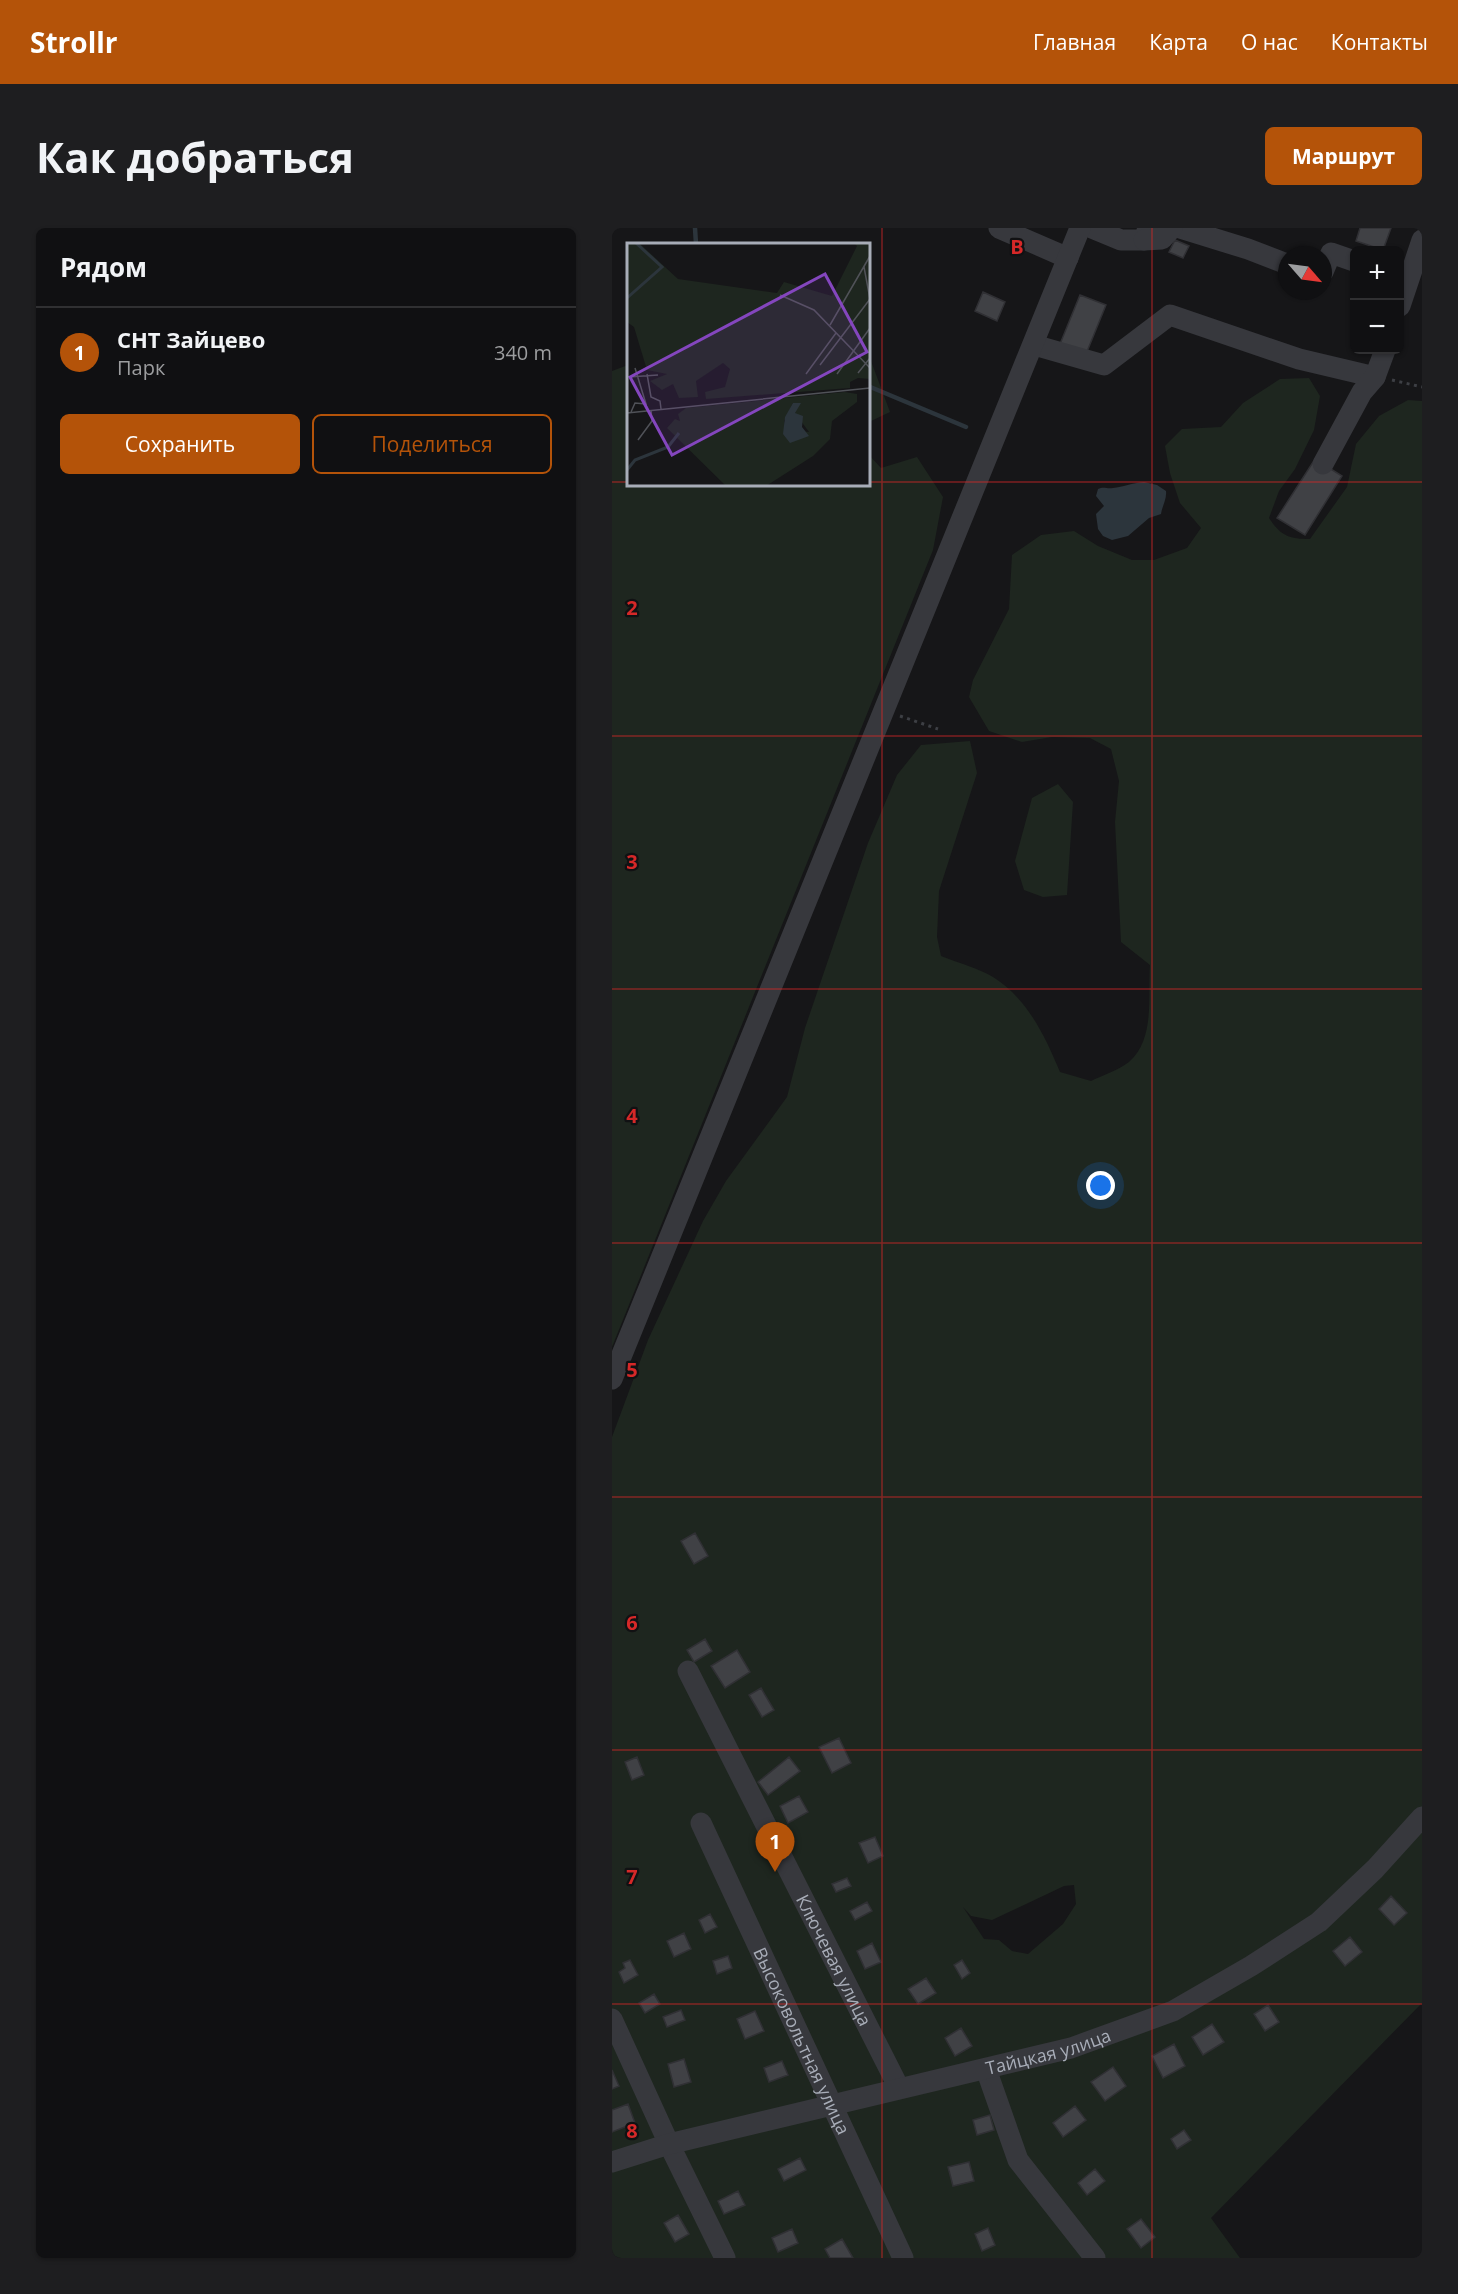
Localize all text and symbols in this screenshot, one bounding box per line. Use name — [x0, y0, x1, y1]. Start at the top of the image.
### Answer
text: Strollr — [30, 23, 117, 61]
text: Главная — [1033, 28, 1116, 56]
text: Карта — [1149, 28, 1208, 56]
text: О нас — [1241, 28, 1298, 56]
text: Контакты — [1331, 28, 1428, 56]
button: Маршрут — [1265, 127, 1422, 185]
text: Как добраться — [36, 128, 354, 185]
text: B — [1010, 233, 1024, 260]
inset map — [627, 243, 870, 486]
north arrow — [1278, 246, 1332, 300]
map controls — [1350, 246, 1404, 354]
button: + — [1350, 246, 1404, 300]
text: Рядом — [60, 249, 147, 285]
button: − — [1350, 300, 1404, 354]
text: СНТ Зайцево — [117, 324, 265, 354]
text: 1 — [74, 339, 85, 366]
text: 340 m — [494, 339, 552, 366]
text: Парк — [117, 354, 165, 381]
button: Сохранить — [60, 414, 300, 474]
button: Поделиться — [312, 414, 552, 474]
text: 2 — [626, 594, 638, 621]
text: 3 — [626, 848, 638, 875]
text: 4 — [626, 1102, 638, 1129]
your location — [1086, 1171, 1115, 1200]
text: 5 — [626, 1356, 638, 1383]
text: 6 — [626, 1609, 638, 1636]
pin: 1 — [756, 1822, 794, 1872]
text: 7 — [626, 1863, 638, 1890]
street label: Ключевая улица — [791, 1890, 878, 2030]
street label: Высоковольтная улица — [748, 1943, 856, 2138]
street label: Тайцкая улица — [983, 2023, 1114, 2080]
text: 8 — [626, 2117, 638, 2144]

